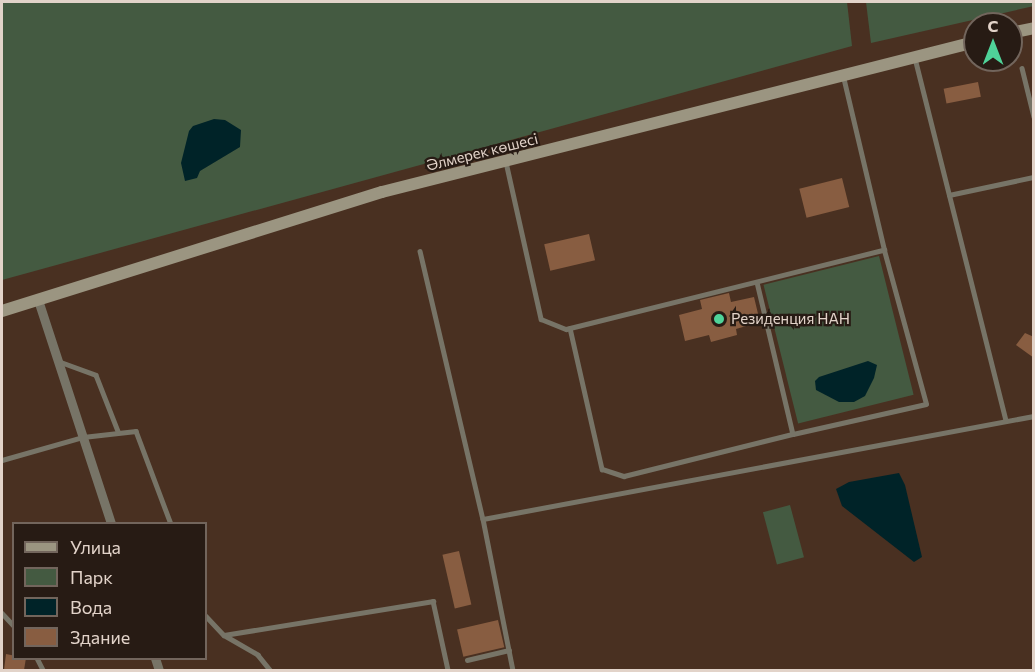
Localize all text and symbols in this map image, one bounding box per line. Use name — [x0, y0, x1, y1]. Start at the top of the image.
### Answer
north arrow — [963, 12, 1023, 72]
text: С — [988, 16, 998, 35]
street label: Әлмерек көшесі — [424, 129, 540, 175]
place label: Резиденция НАН — [731, 310, 850, 328]
marker: Резиденция НАН — [712, 312, 726, 326]
legend — [12, 522, 207, 660]
text: Улица — [70, 536, 121, 558]
text: Парк — [70, 566, 113, 588]
text: Вода — [70, 596, 112, 618]
text: Здание — [70, 626, 130, 648]

